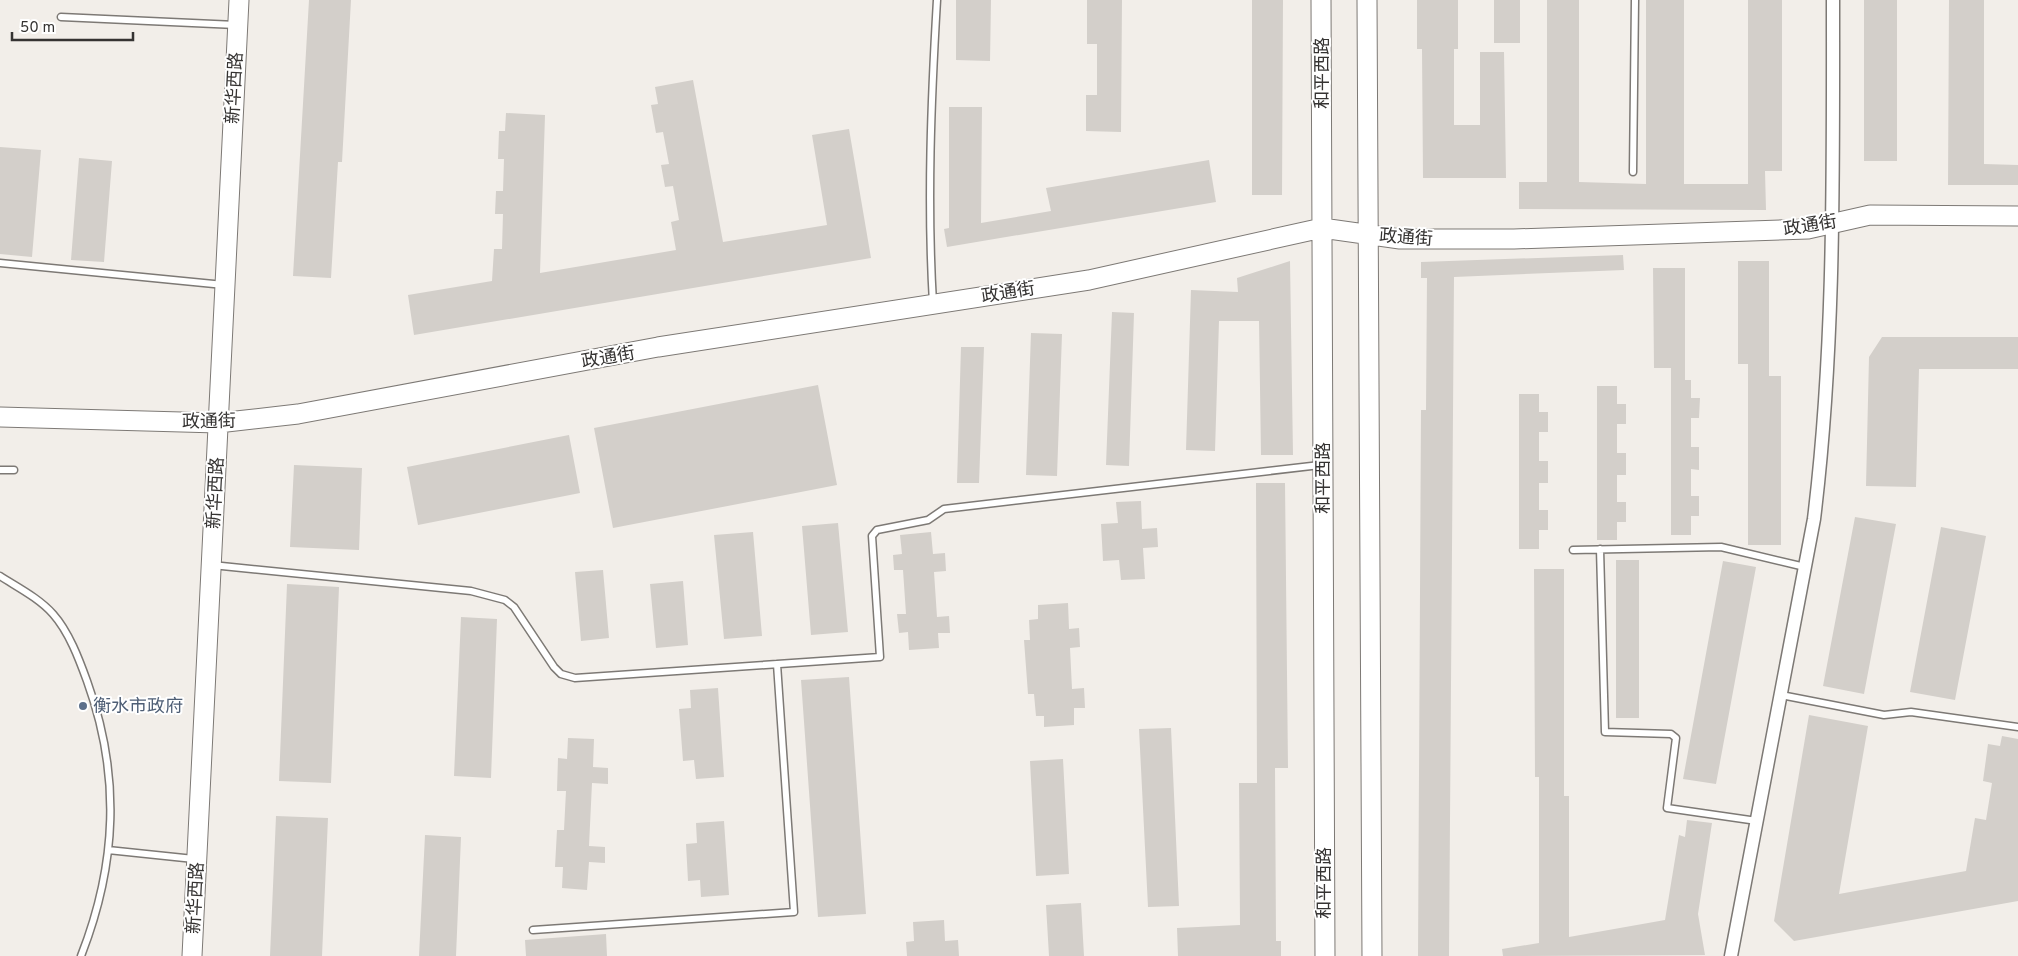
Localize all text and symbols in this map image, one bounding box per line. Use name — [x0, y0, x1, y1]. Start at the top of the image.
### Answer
scale bar — [12, 10, 134, 42]
text: 50 m — [20, 19, 55, 38]
street label: 和平西路 — [1312, 37, 1335, 109]
street label: 新华西路 — [222, 52, 249, 125]
street label: 政通街 — [1782, 211, 1839, 242]
street label: 政通街 — [1378, 225, 1434, 252]
street label: 政通街 — [980, 278, 1037, 309]
street label: 政通街 — [580, 342, 637, 374]
street label: 政通街 — [182, 411, 236, 434]
street label: 和平西路 — [1313, 442, 1336, 514]
street label: 新华西路 — [203, 457, 230, 530]
place label: 衡水市政府 — [93, 696, 183, 719]
marker: 衡水市政府 — [77, 700, 89, 712]
street label: 和平西路 — [1314, 847, 1337, 919]
street label: 新华西路 — [183, 862, 210, 935]

